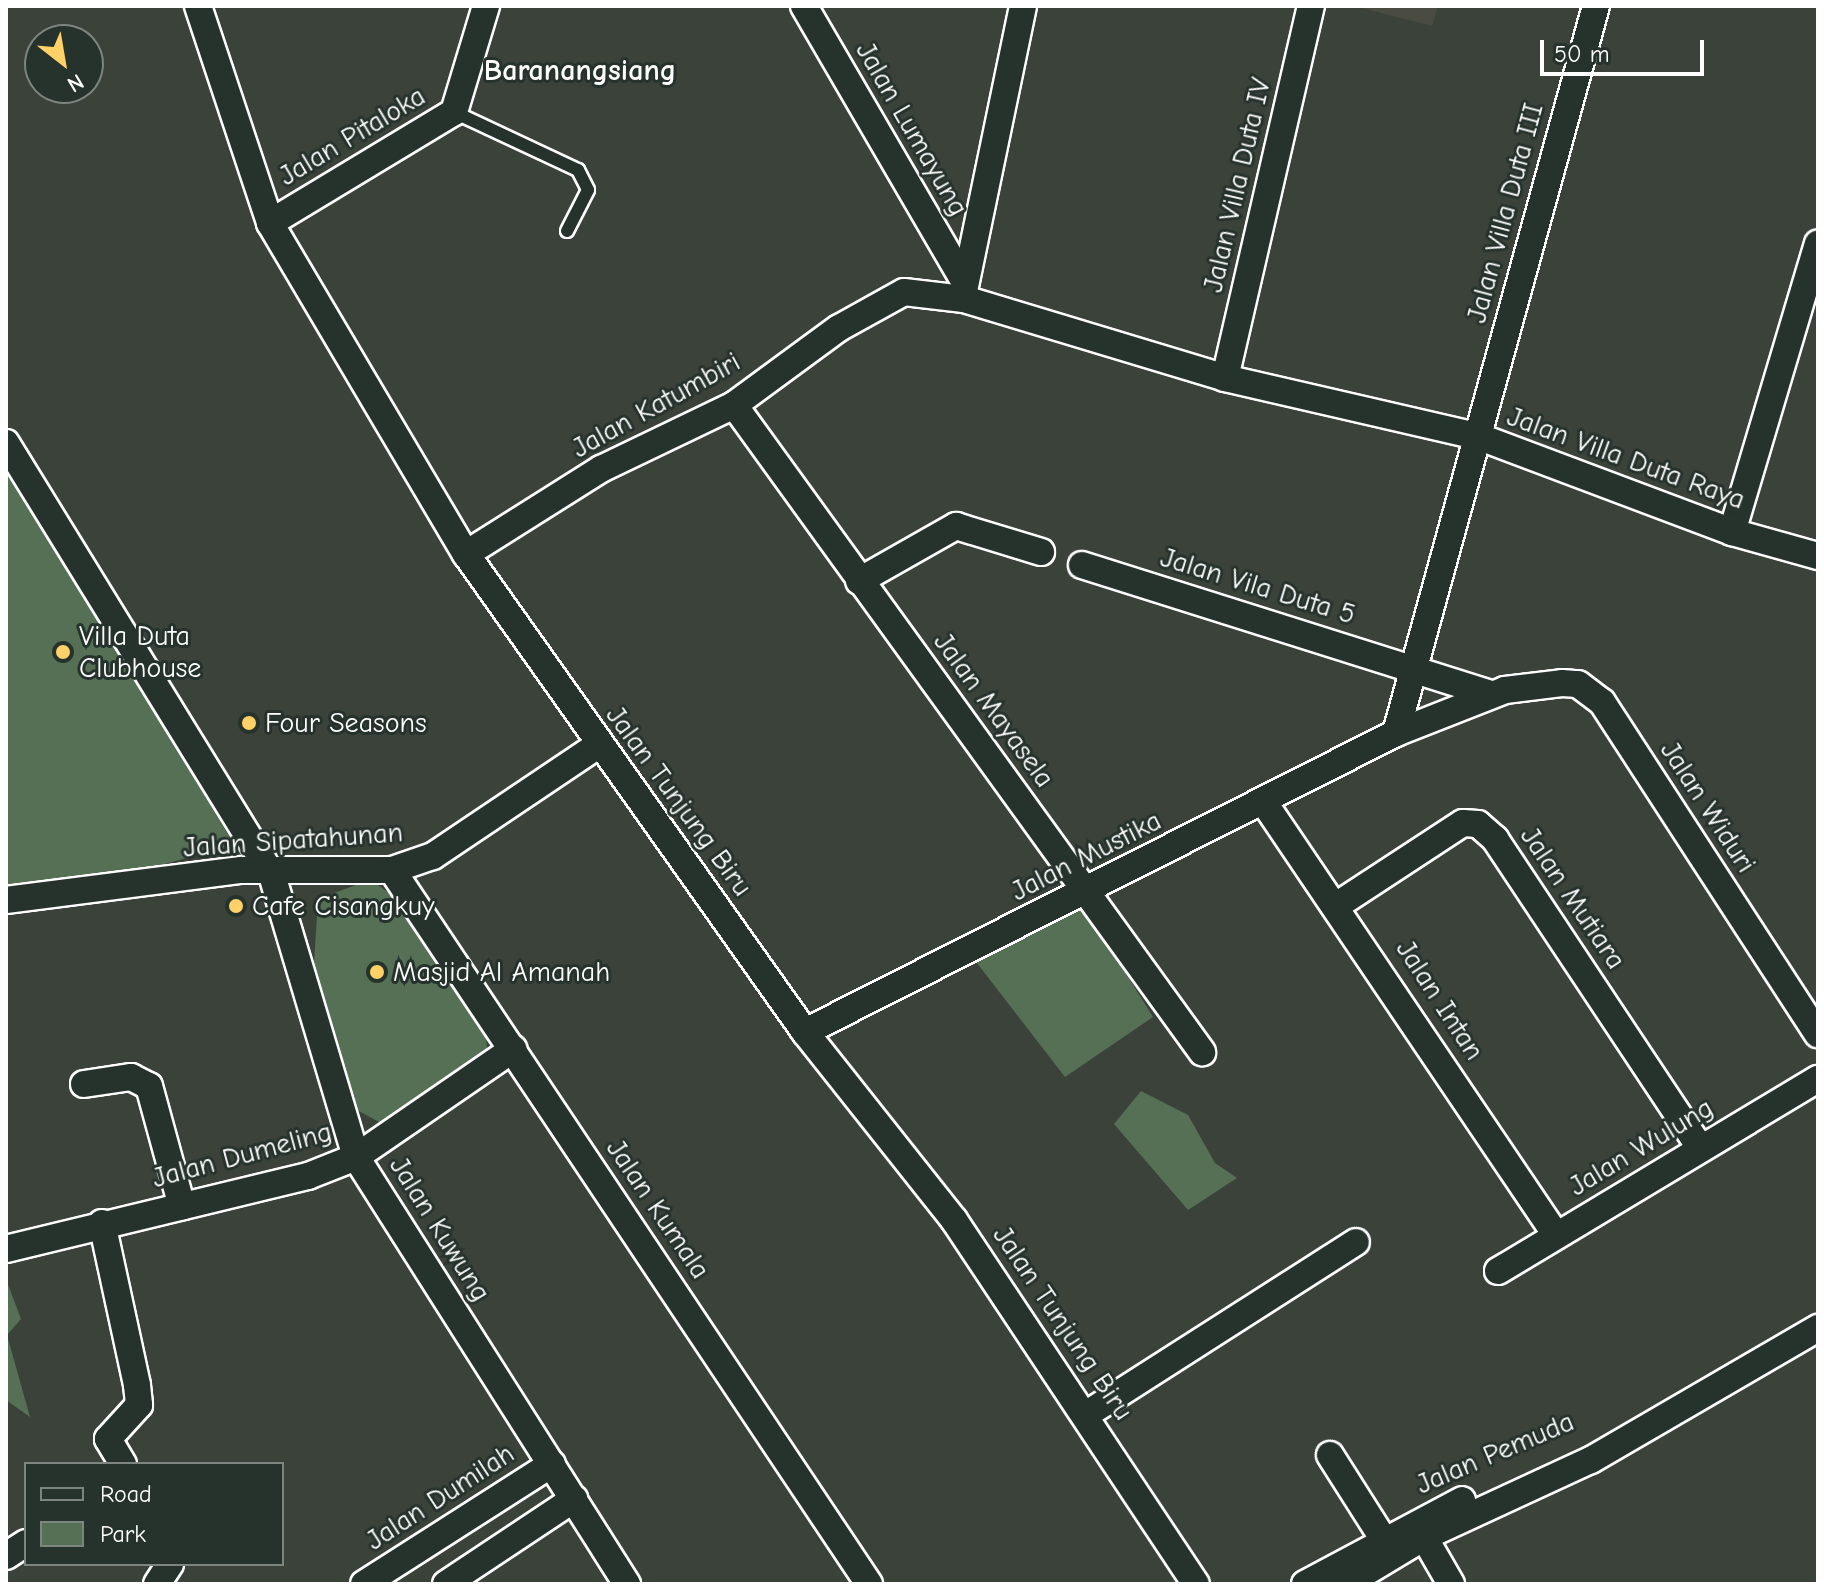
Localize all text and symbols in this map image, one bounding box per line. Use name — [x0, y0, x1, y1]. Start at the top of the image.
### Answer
north arrow — [24, 24, 104, 104]
scale bar — [1544, 24, 1708, 74]
street label: Jalan Lumayung — [849, 36, 975, 222]
text: 50 m — [1554, 40, 1610, 68]
district label: Baranangsiang — [484, 53, 676, 89]
text: N — [62, 68, 88, 98]
street label: Jalan Villa Duta IV — [1196, 75, 1278, 295]
street label: Jalan Pitaloka — [273, 79, 431, 193]
street label: Jalan Villa Duta III — [1460, 100, 1550, 326]
street label: Jalan Katumbiri — [566, 345, 746, 465]
street label: Jalan Villa Duta Raya — [1503, 399, 1749, 517]
street label: Jalan Vila Duta 5 — [1156, 540, 1360, 632]
place label: Villa Duta Clubhouse — [79, 619, 201, 685]
street label: Jalan Mayasela — [927, 626, 1061, 794]
marker: Villa Duta Clubhouse — [54, 643, 72, 661]
street label: Jalan Tunjung Biru — [599, 699, 759, 903]
place label: Four Seasons — [265, 706, 427, 740]
marker: Four Seasons — [240, 714, 258, 732]
street label: Jalan Widuri — [1653, 735, 1763, 879]
street label: Jalan Mustika — [1005, 804, 1167, 908]
street label: Jalan Sipatahunan — [182, 816, 404, 864]
street label: Jalan Mutiara — [1513, 821, 1633, 975]
place label: Cafe Cisangkuy — [252, 889, 435, 923]
marker: Cafe Cisangkuy — [227, 897, 245, 915]
street label: Jalan Intan — [1389, 934, 1491, 1066]
place label: Masjid Al Amanah — [393, 955, 610, 989]
marker: Masjid Al Amanah — [368, 963, 386, 981]
street label: Jalan Wulung — [1563, 1091, 1719, 1203]
street label: Jalan Dumeling — [149, 1115, 335, 1195]
street label: Jalan Kumala — [599, 1133, 717, 1285]
street label: Jalan Kuwung — [382, 1151, 498, 1307]
street label: Jalan Tunjung Biru — [986, 1220, 1140, 1426]
street label: Jalan Pemuda — [1411, 1405, 1579, 1501]
street label: Jalan Dumilah — [360, 1437, 520, 1557]
legend — [24, 1462, 284, 1566]
text: Road — [100, 1480, 152, 1508]
text: Park — [100, 1520, 146, 1548]

